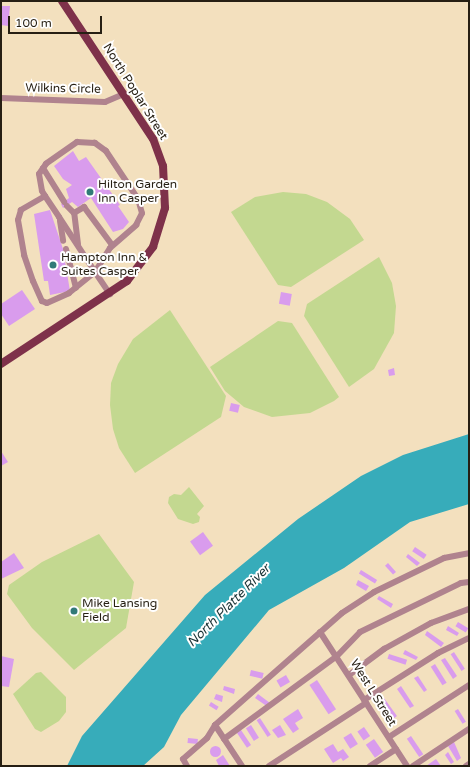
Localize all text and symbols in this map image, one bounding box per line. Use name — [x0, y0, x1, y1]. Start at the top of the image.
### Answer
scale bar — [10, 8, 104, 34]
text: 100 m — [15, 16, 52, 30]
street label: North Poplar Street — [100, 41, 170, 143]
street label: Wilkins Circle — [25, 81, 101, 97]
place label: Hilton Garden Inn Casper — [98, 178, 177, 206]
marker: Hilton Garden Inn Casper — [85, 187, 95, 197]
place label: Hampton Inn & Suites Casper — [61, 251, 147, 279]
marker: Hampton Inn & Suites Casper — [48, 260, 58, 270]
water label: North Platte River — [184, 561, 274, 651]
place label: Mike Lansing Field — [82, 597, 157, 625]
marker: Mike Lansing Field — [69, 606, 79, 616]
street label: West L Street — [347, 657, 399, 729]

